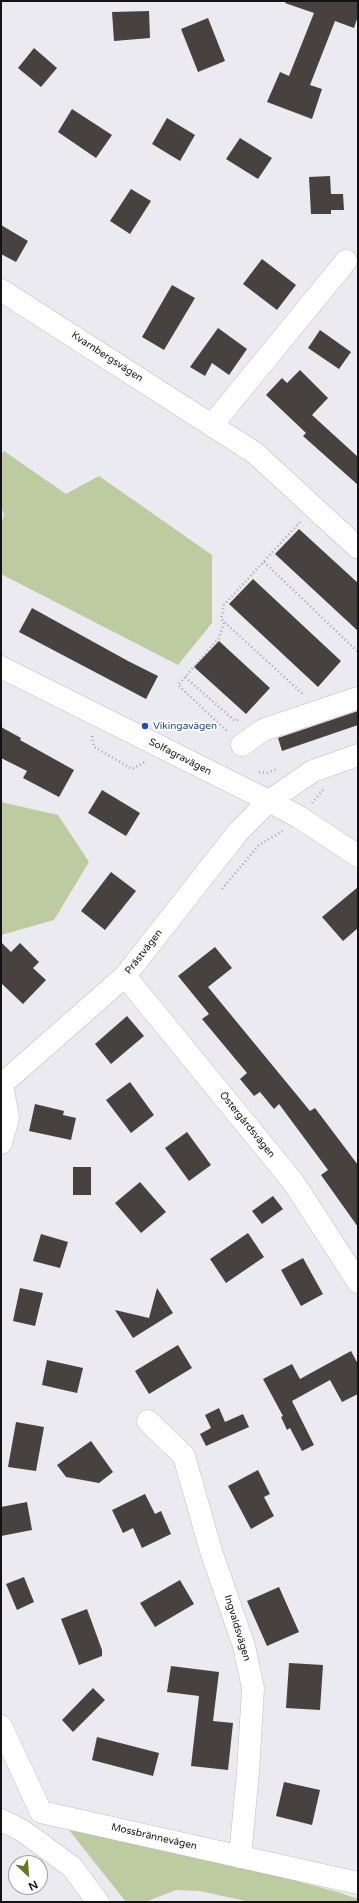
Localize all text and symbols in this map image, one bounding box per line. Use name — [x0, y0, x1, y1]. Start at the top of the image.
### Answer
street label: Kvarnbergsvägen — [69, 329, 145, 385]
place label: Vikingavägen — [153, 720, 217, 732]
marker: Vikingavägen — [140, 721, 150, 731]
street label: Solfagravägen — [147, 736, 213, 778]
street label: Prästvägen — [123, 927, 165, 977]
street label: Östergårdsvägen — [217, 1090, 277, 1160]
street label: Ingvaldsvägen — [221, 1593, 253, 1663]
street label: Mossbrännevägen — [110, 1821, 198, 1853]
north arrow — [8, 1855, 48, 1895]
text: N — [26, 1878, 40, 1893]

